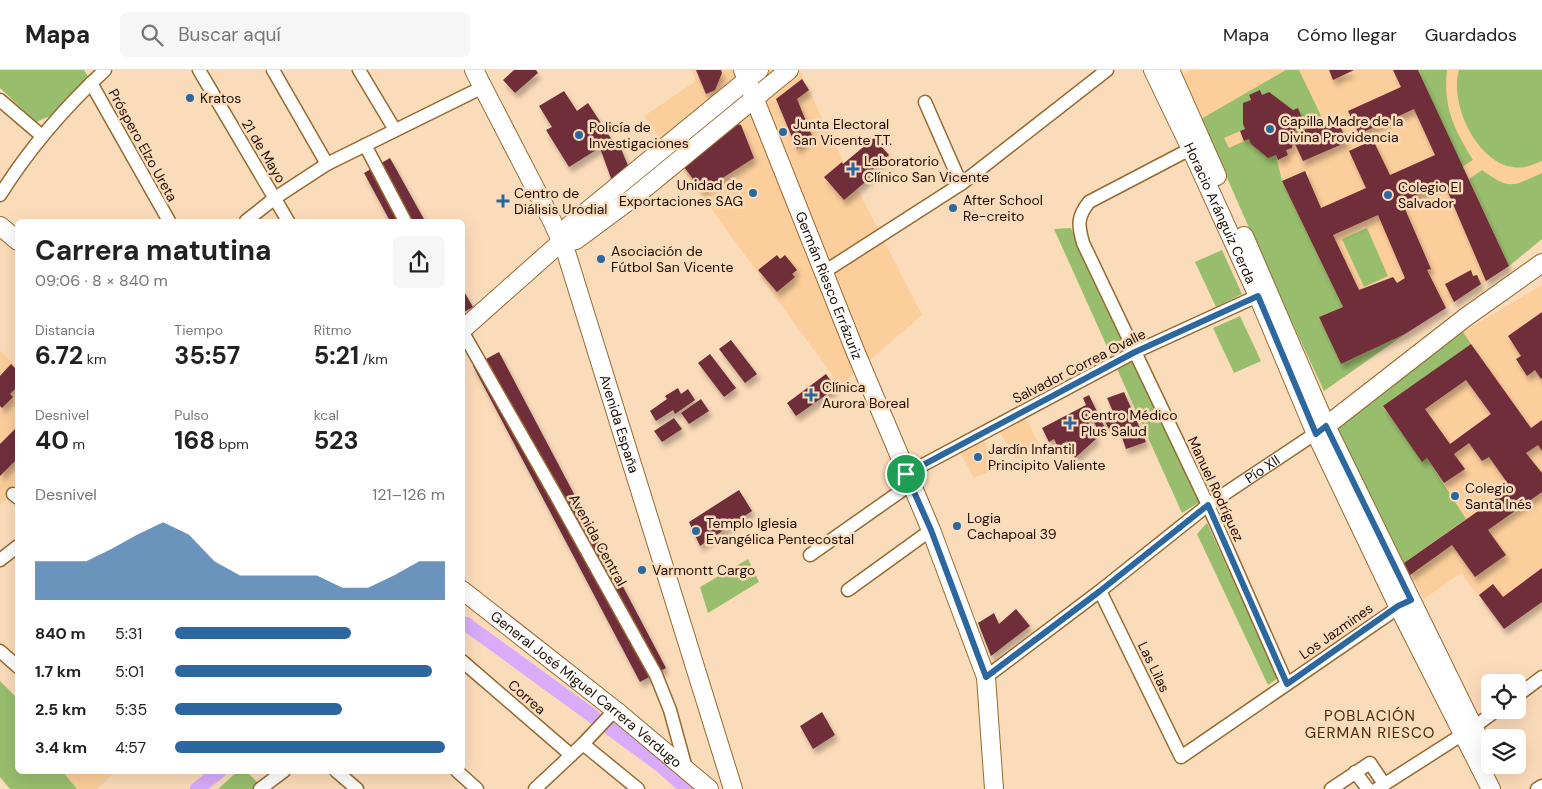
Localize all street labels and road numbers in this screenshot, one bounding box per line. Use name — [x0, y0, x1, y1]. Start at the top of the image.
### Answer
street label: Próspero Elzo Ureta — [104, 85, 182, 205]
street label: 21 de Mayo — [238, 116, 290, 186]
street label: Horacio Aránguiz Cerda — [1180, 140, 1260, 286]
street label: Germán Riesco Errázuriz — [791, 209, 867, 362]
street label: Salvador Correa Ovalle — [1009, 325, 1149, 407]
street label: Avenida España — [596, 372, 643, 475]
street label: Manuel Rodríguez — [1184, 434, 1248, 544]
street label: Pío XII — [1241, 451, 1283, 487]
street label: Avenida Central — [565, 491, 631, 589]
street label: Los Jazmines — [1296, 599, 1376, 663]
street label: General José Miguel Carrera Verdugo — [487, 607, 686, 771]
street label: Las Lilas — [1134, 639, 1174, 695]
street label: Correa — [504, 676, 550, 718]

